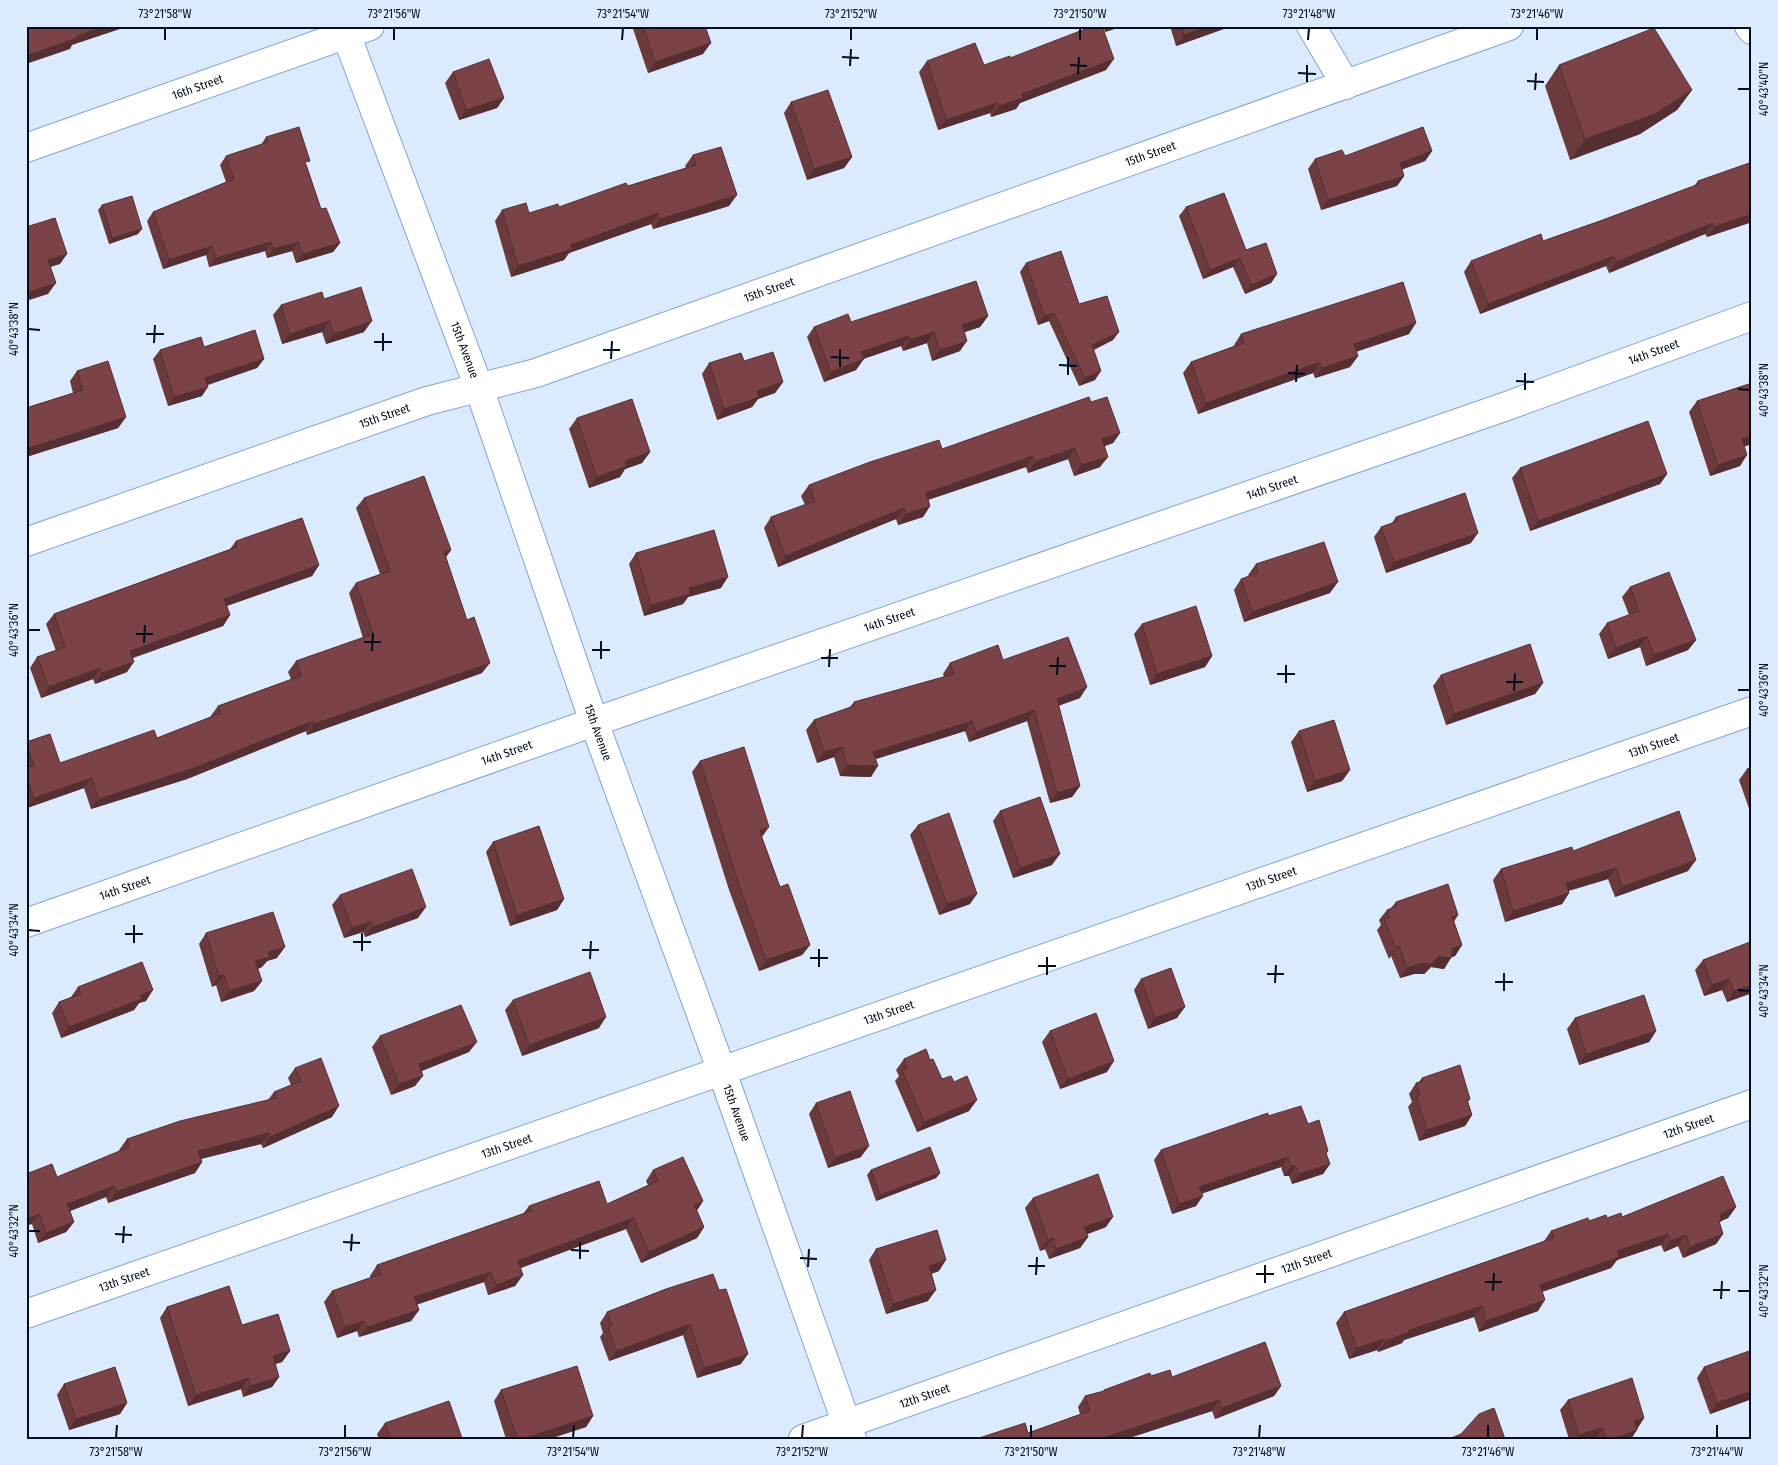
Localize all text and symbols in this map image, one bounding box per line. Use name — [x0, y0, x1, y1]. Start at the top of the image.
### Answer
text: 73°21'58"W — [139, 7, 191, 21]
text: 73°21'56"W — [368, 7, 420, 21]
text: 73°21'54"W — [597, 7, 649, 21]
text: 73°21'52"W — [825, 7, 877, 21]
text: 73°21'50"W — [1053, 7, 1107, 21]
text: 73°21'48"W — [1283, 7, 1335, 21]
text: 73°21'46"W — [1511, 7, 1563, 21]
text: 40°43'40"N — [1757, 62, 1771, 116]
street label: 16th Street — [170, 72, 225, 103]
street label: 15th Street — [1123, 138, 1178, 169]
street label: 15th Street — [742, 274, 796, 305]
text: 40°43'38"N — [7, 302, 21, 356]
street label: 15th Avenue — [448, 320, 482, 380]
street label: 14th Street — [1626, 336, 1681, 368]
text: 40°43'38"N — [1757, 363, 1771, 417]
street label: 15th Street — [357, 401, 412, 431]
street label: 14th Street — [1245, 472, 1299, 503]
text: 40°43'36"N — [7, 603, 21, 657]
street label: 14th Street — [862, 604, 917, 635]
text: 40°43'36"N — [1757, 663, 1771, 717]
street label: 15th Avenue — [581, 702, 615, 763]
street label: 13th Street — [1626, 730, 1681, 761]
street label: 14th Street — [479, 737, 534, 768]
street label: 13th Street — [1244, 864, 1298, 894]
street label: 14th Street — [98, 872, 152, 903]
text: 40°43'34"N — [7, 903, 21, 957]
text: 40°43'34"N — [1757, 964, 1771, 1018]
street label: 13th Street — [862, 997, 916, 1028]
street label: 15th Avenue — [720, 1083, 753, 1143]
street label: 12th Street — [1661, 1111, 1716, 1142]
street label: 13th Street — [479, 1131, 534, 1161]
text: 40°43'32"N — [7, 1204, 21, 1258]
street label: 12th Street — [1279, 1246, 1334, 1277]
street label: 13th Street — [97, 1264, 151, 1295]
text: 40°43'32"N — [1757, 1264, 1771, 1318]
street label: 12th Street — [897, 1381, 952, 1411]
text: 73°21'58"W — [90, 1445, 142, 1459]
text: 73°21'56"W — [319, 1445, 371, 1459]
text: 73°21'54"W — [547, 1445, 599, 1459]
text: 73°21'52"W — [776, 1445, 828, 1459]
text: 73°21'50"W — [1004, 1445, 1058, 1459]
text: 73°21'48"W — [1233, 1445, 1285, 1459]
text: 73°21'46"W — [1462, 1445, 1514, 1459]
text: 73°21'44"W — [1691, 1445, 1743, 1459]

